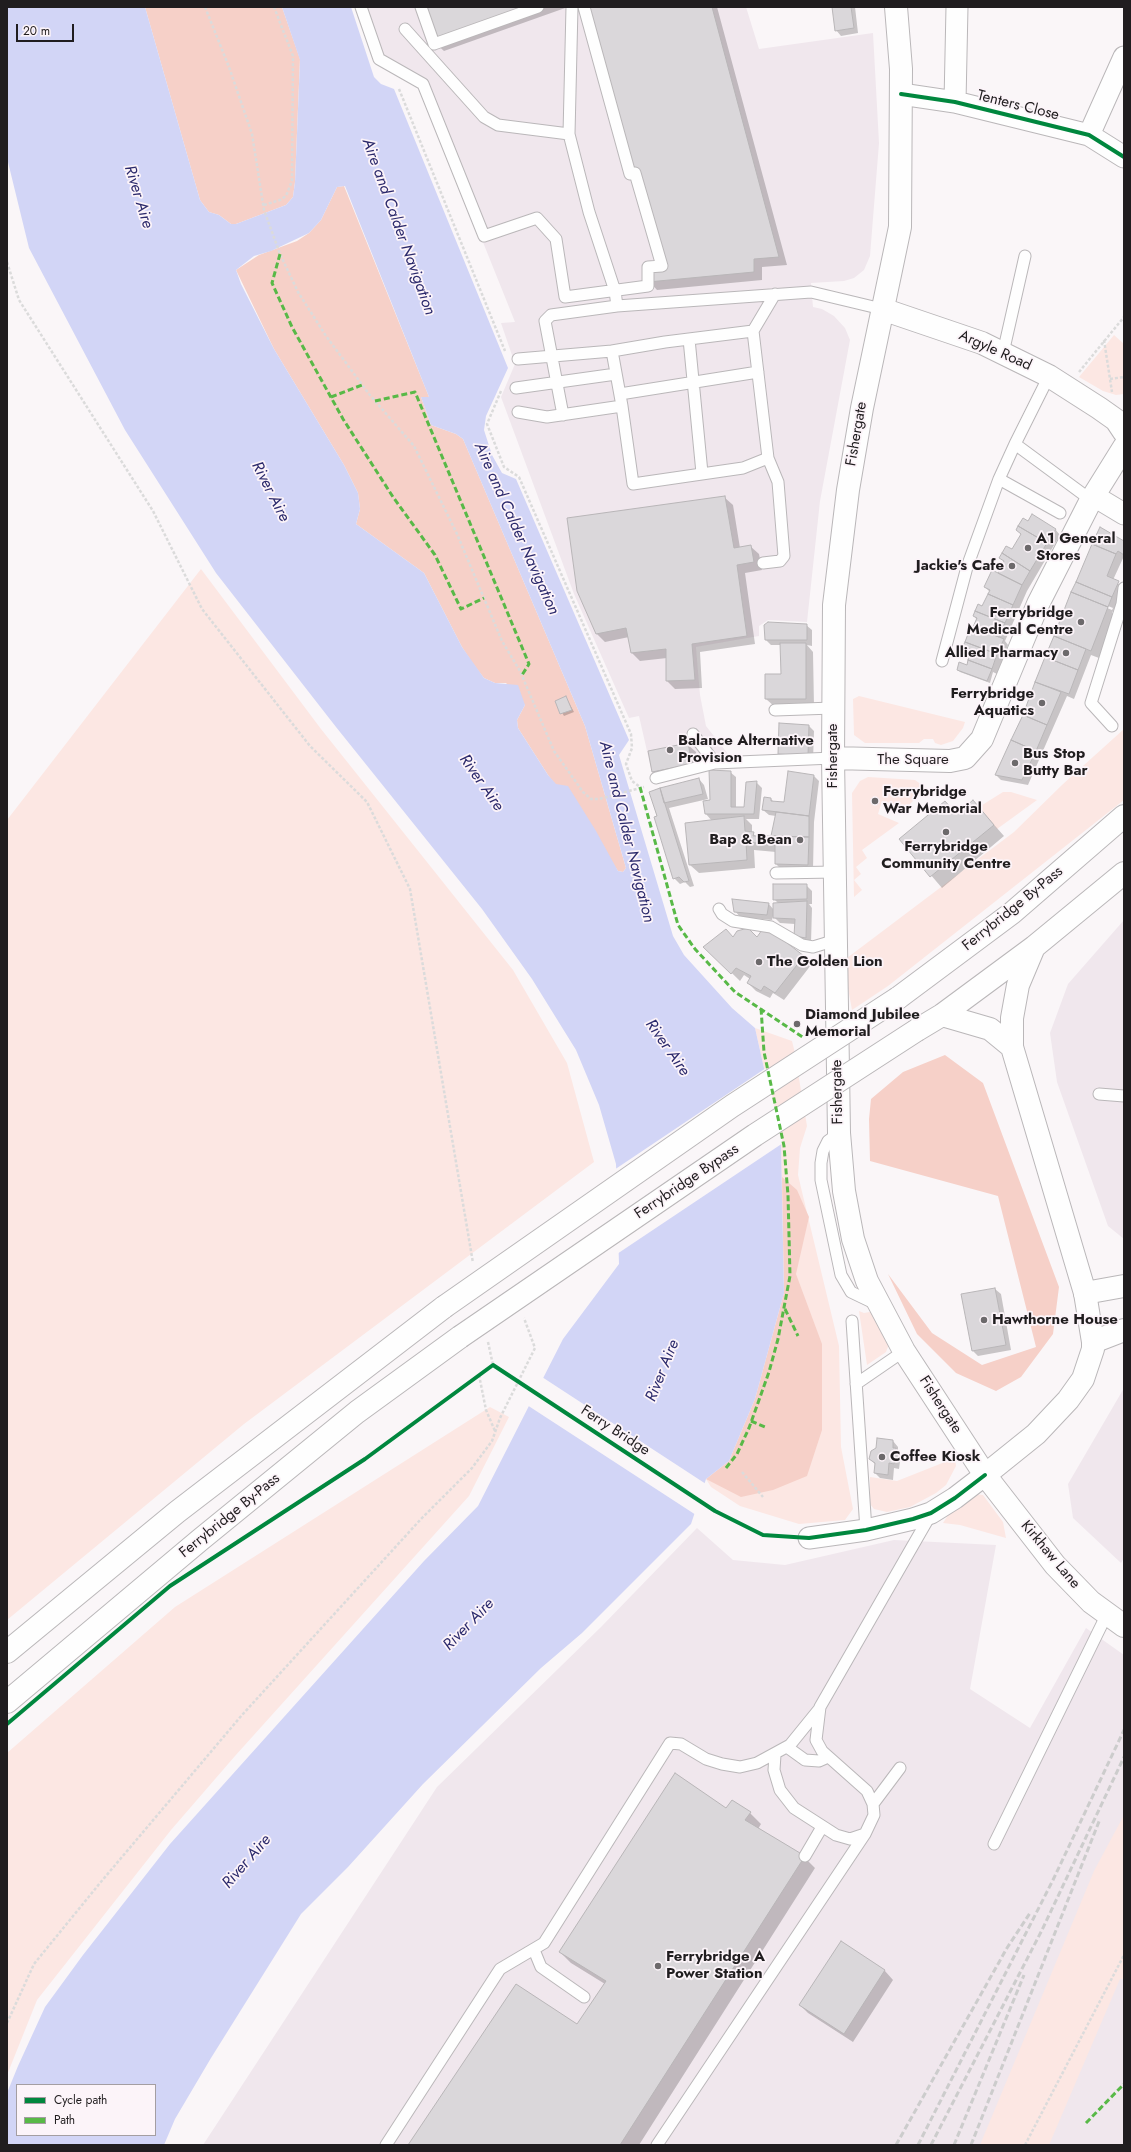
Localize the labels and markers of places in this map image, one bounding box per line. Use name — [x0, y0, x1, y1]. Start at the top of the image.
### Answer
place label: A1 General Stores — [1036, 530, 1115, 565]
marker: A1 General Stores — [1023, 543, 1033, 553]
place label: Jackie's Cafe — [916, 557, 1004, 575]
marker: Jackie's Cafe — [1007, 561, 1017, 571]
place label: Ferrybridge Medical Centre — [967, 604, 1073, 639]
marker: Ferrybridge Medical Centre — [1076, 617, 1086, 627]
place label: Allied Pharmacy — [945, 644, 1058, 662]
marker: Allied Pharmacy — [1061, 648, 1071, 658]
place label: Ferrybridge Aquatics — [950, 685, 1034, 720]
marker: Ferrybridge Aquatics — [1037, 698, 1047, 708]
place label: Balance Alternative Provision — [678, 732, 814, 767]
marker: Balance Alternative Provision — [665, 745, 675, 755]
place label: Bus Stop Butty Bar — [1023, 745, 1088, 780]
marker: Bus Stop Butty Bar — [1010, 758, 1020, 768]
place label: Ferrybridge War Memorial — [883, 783, 982, 818]
marker: Ferrybridge War Memorial — [870, 796, 880, 806]
marker: Ferrybridge Community Centre — [941, 827, 951, 837]
place label: Bap & Bean — [709, 831, 792, 849]
marker: Bap & Bean — [795, 835, 805, 845]
place label: Ferrybridge Community Centre — [881, 838, 1011, 873]
place label: The Golden Lion — [767, 953, 883, 971]
marker: The Golden Lion — [754, 957, 764, 967]
place label: Diamond Jubilee Memorial — [805, 1006, 920, 1041]
marker: Diamond Jubilee Memorial — [792, 1019, 802, 1029]
place label: Hawthorne House — [992, 1311, 1118, 1329]
marker: Hawthorne House — [979, 1315, 989, 1325]
place label: Coffee Kiosk — [890, 1448, 980, 1466]
marker: Coffee Kiosk — [877, 1452, 887, 1462]
place label: Ferrybridge A Power Station — [666, 1948, 765, 1983]
marker: Ferrybridge A Power Station — [653, 1961, 663, 1971]

